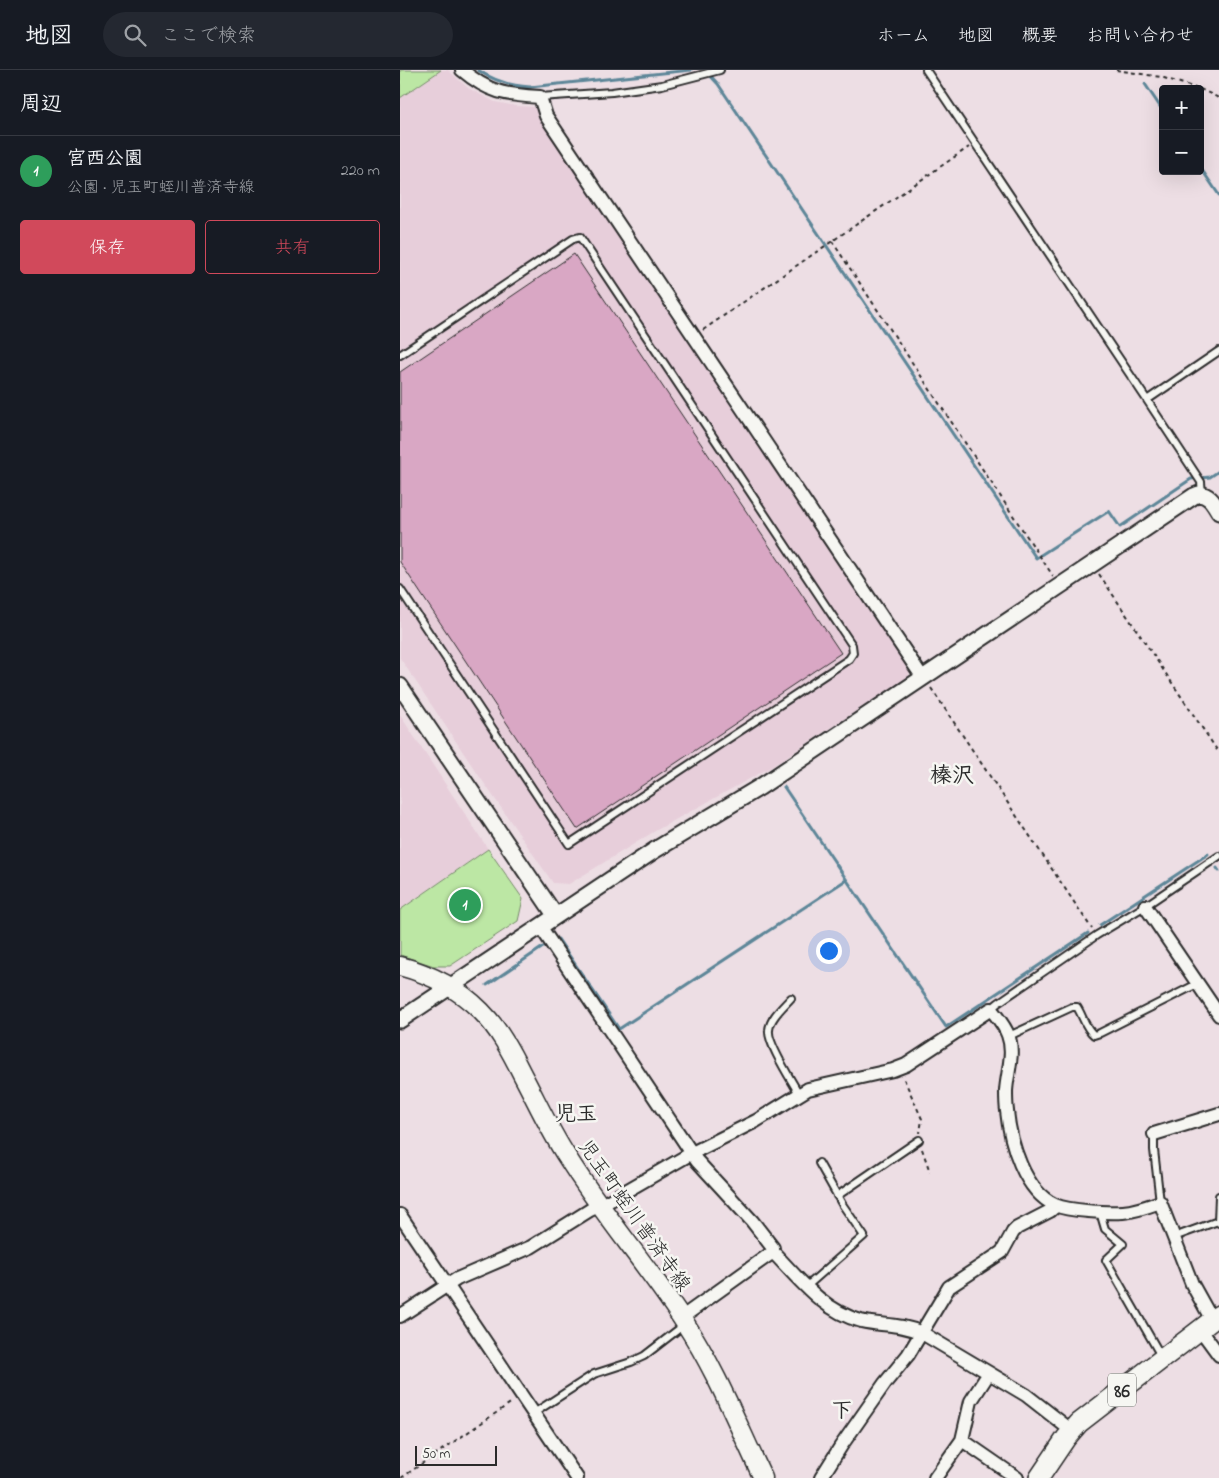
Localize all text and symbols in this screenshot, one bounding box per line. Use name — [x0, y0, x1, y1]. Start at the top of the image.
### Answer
search box — [103, 12, 453, 57]
text: 地図 — [25, 20, 73, 55]
icon: search — [121, 21, 149, 49]
text: ここで検索 — [161, 23, 256, 50]
text: ホーム — [877, 24, 930, 50]
text: 地図 — [958, 24, 994, 50]
text: 概要 — [1022, 24, 1058, 50]
text: お問い合わせ — [1086, 24, 1194, 50]
map controls — [1159, 85, 1204, 175]
button: + — [1159, 85, 1204, 130]
text: 周辺 — [20, 90, 62, 120]
button: − — [1159, 130, 1204, 175]
text: 宮西公園 — [67, 146, 143, 173]
text: 1 — [33, 159, 39, 183]
text: 220 m — [341, 159, 380, 183]
text: 公園 · 児玉町蛭川普済寺線 — [67, 176, 254, 200]
button: 保存 — [20, 220, 195, 274]
button: 共有 — [205, 220, 380, 274]
district label: 榛沢 — [930, 761, 974, 793]
pin: 1 — [449, 886, 481, 924]
your location — [816, 938, 842, 964]
district label: 児玉 — [555, 1100, 597, 1130]
street label: 児玉町蛭川普済寺線 — [569, 1134, 696, 1298]
road number: 86 — [1108, 1374, 1136, 1406]
district label: 下 — [832, 1397, 853, 1427]
scale bar — [415, 1443, 498, 1466]
text: 50 m — [422, 1444, 450, 1465]

